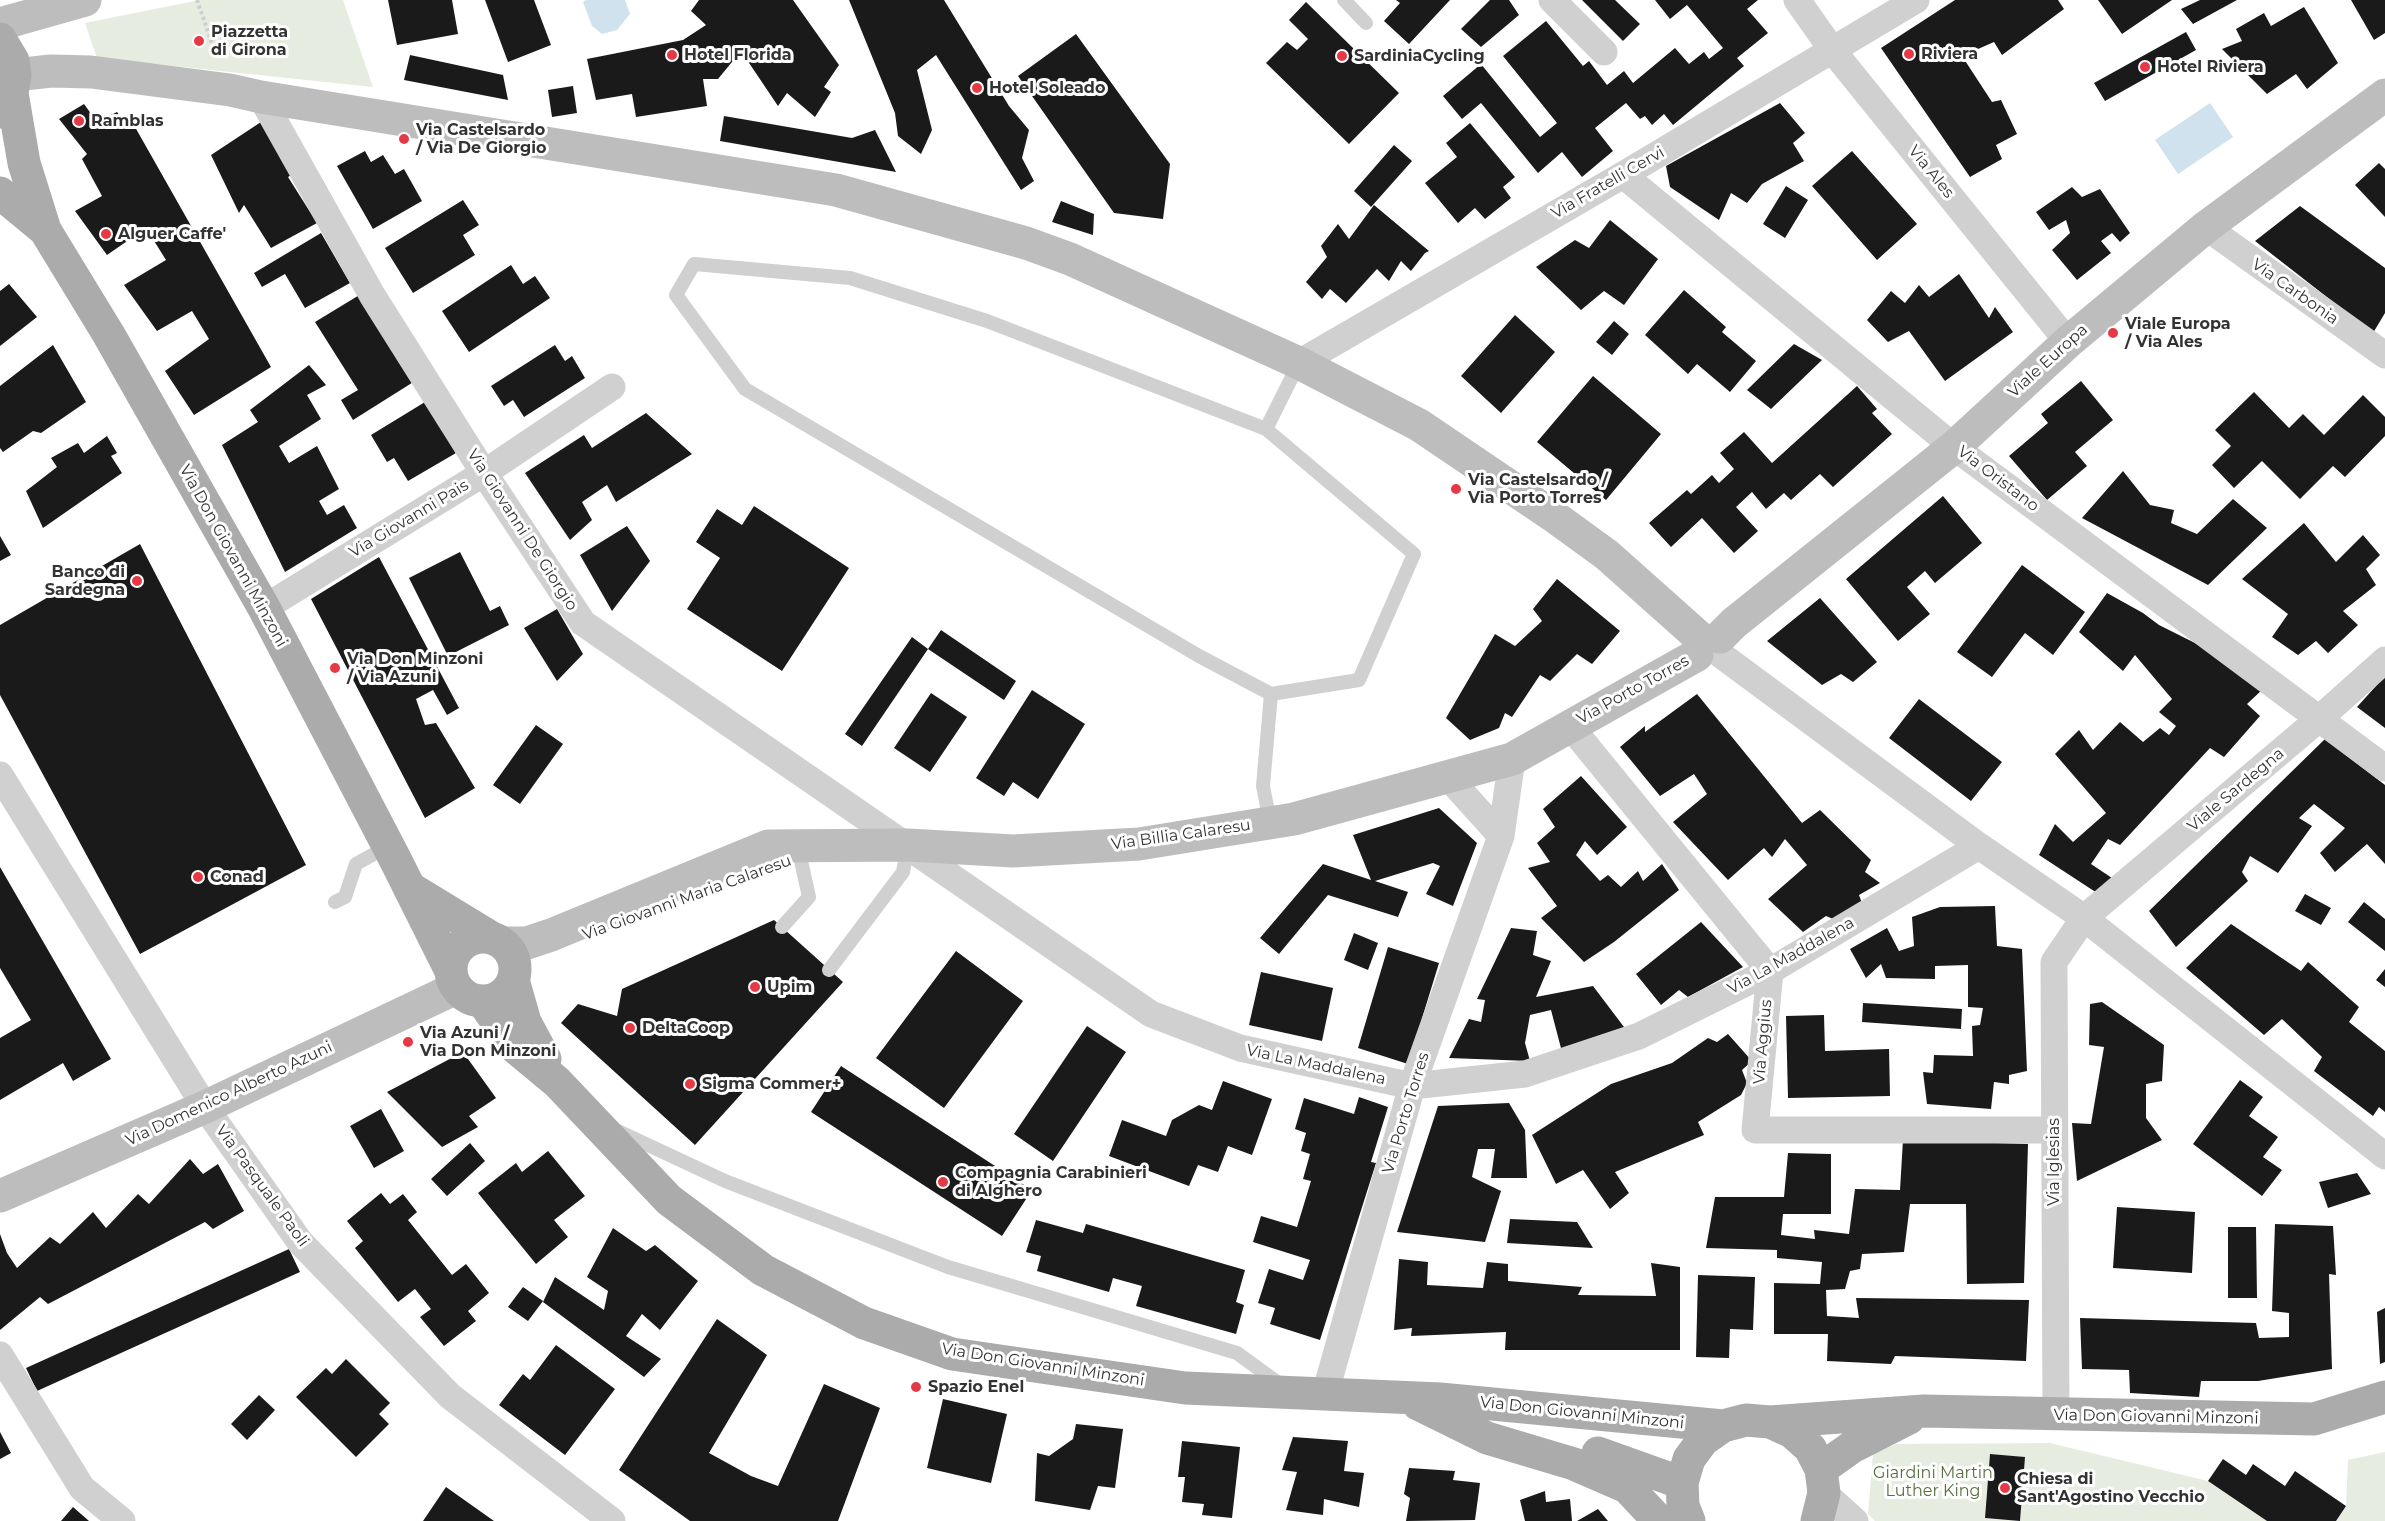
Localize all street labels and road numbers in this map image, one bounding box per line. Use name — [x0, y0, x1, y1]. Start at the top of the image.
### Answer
street label: Via Ales — [1904, 142, 1958, 202]
street label: Via Fratelli Cervi — [1548, 143, 1668, 223]
street label: Via Carbonia — [2248, 255, 2342, 329]
street label: Viale Europa — [2004, 320, 2092, 402]
street label: Via Oristano — [1953, 442, 2043, 516]
street label: Via Giovanni De Giorgio — [463, 446, 581, 614]
street label: Via Don Giovanni Minzoni — [175, 462, 291, 650]
street label: Via Giovanni Pais — [346, 476, 472, 562]
street label: Via Porto Torres — [1573, 651, 1693, 729]
street label: Viale Sardegna — [2184, 744, 2288, 836]
street label: Via Billia Calaresu — [1110, 816, 1252, 854]
street label: Via Giovanni Maria Calaresu — [580, 851, 794, 945]
street label: Via La Maddalena — [1724, 913, 1858, 999]
street label: Via Aggius — [1750, 999, 1776, 1085]
street label: Via Domenico Alberto Azuni — [123, 1038, 335, 1150]
street label: Via La Maddalena — [1245, 1041, 1387, 1089]
street label: Via Porto Torres — [1378, 1050, 1434, 1176]
street label: Via Iglesias — [2044, 1118, 2064, 1206]
street label: Via Pasquale Paoli — [211, 1121, 313, 1251]
street label: Via Don Giovanni Minzoni — [940, 1339, 1146, 1391]
street label: Via Don Giovanni Minzoni — [1479, 1393, 1685, 1433]
street label: Via Don Giovanni Minzoni — [2053, 1406, 2259, 1428]

